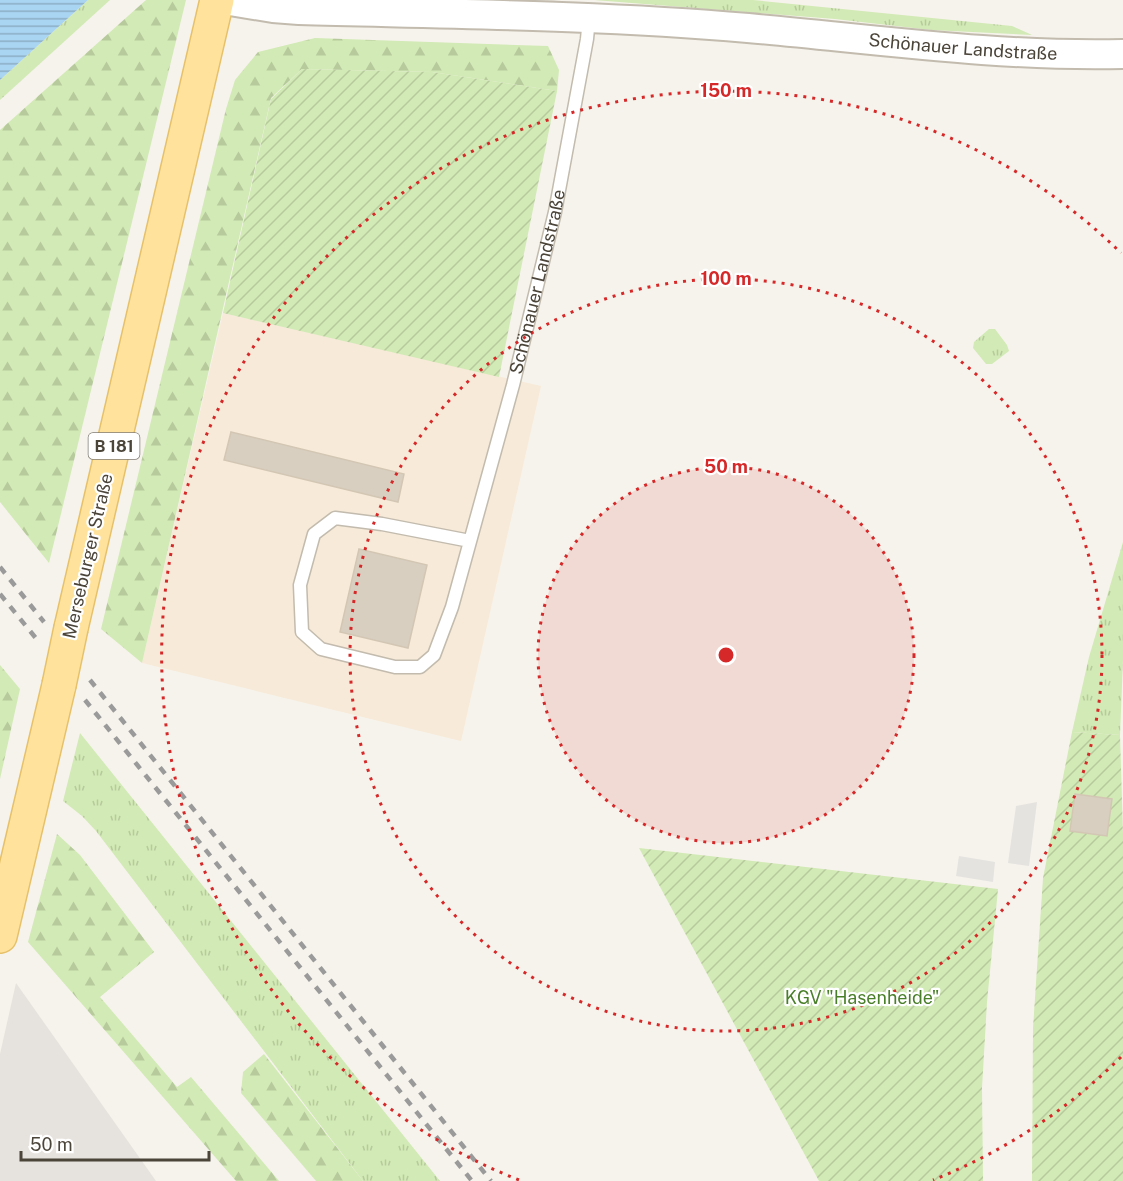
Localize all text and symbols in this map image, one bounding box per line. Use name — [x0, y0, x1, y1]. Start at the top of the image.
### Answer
street label: Schönauer Landstraße — [868, 29, 1058, 64]
text: 150 m — [700, 80, 752, 101]
street label: Schönauer Landstraße — [505, 188, 569, 376]
text: 100 m — [700, 268, 752, 289]
road number: B 181 — [88, 433, 140, 459]
text: 50 m — [704, 456, 748, 477]
street label: Merseburger Straße — [58, 471, 117, 641]
centre of rings — [716, 645, 736, 665]
park label: KGV "Hasenheide" — [785, 987, 939, 1008]
scale bar — [21, 1124, 208, 1162]
text: 50 m — [30, 1134, 73, 1155]

